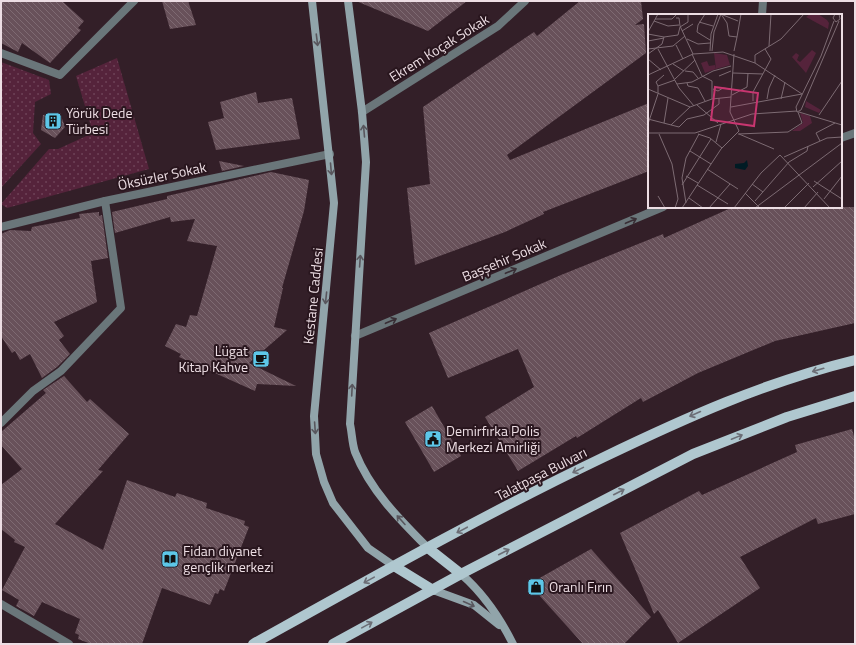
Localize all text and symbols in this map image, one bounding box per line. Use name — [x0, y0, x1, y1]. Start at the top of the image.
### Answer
street label: Ekrem Koçak Sokak — [385, 8, 493, 87]
inset map — [648, 14, 842, 208]
one-way arrow — [313, 33, 321, 46]
place label: Yörük Dede Türbesi — [66, 102, 133, 139]
building icon: Yörük Dede Türbesi — [43, 111, 63, 131]
one-way arrow — [360, 125, 367, 138]
street label: Öksüzler Sokak — [116, 156, 208, 195]
one-way arrow — [328, 162, 335, 175]
one-way arrow — [624, 216, 636, 224]
street label: Başşehir Sokak — [458, 232, 549, 287]
street label: Kestane Caddesi — [297, 247, 328, 345]
one-way arrow — [357, 255, 364, 268]
one-way arrow — [505, 267, 517, 274]
one-way arrow — [322, 292, 329, 305]
one-way arrow — [385, 317, 397, 325]
place label: Lügat Kitap Kahve — [178, 340, 248, 377]
cafe icon: Lügat Kitap Kahve — [251, 349, 271, 369]
one-way arrow — [811, 367, 824, 374]
one-way arrow — [349, 384, 356, 397]
one-way arrow — [690, 411, 702, 419]
place label: Demirfırka Polis Merkezi Amirliği — [446, 420, 540, 457]
one-way arrow — [311, 421, 318, 434]
public building icon: Demirfırka Polis Merkezi Amirliği — [423, 429, 443, 449]
one-way arrow — [730, 432, 742, 440]
street label: Talatpaşa Bulvarı — [491, 441, 590, 506]
one-way arrow — [572, 467, 584, 474]
one-way arrow — [613, 488, 625, 496]
one-way arrow — [396, 514, 405, 525]
one-way arrow — [457, 526, 469, 534]
place label: Fidan diyanet gençlik merkezi — [183, 540, 274, 577]
one-way arrow — [498, 548, 510, 555]
library icon: Fidan diyanet gençlik merkezi — [160, 549, 180, 569]
place label: Oranlı Fırın — [549, 576, 613, 597]
one-way arrow — [363, 577, 375, 584]
shop icon: Oranlı Fırın — [526, 577, 546, 597]
one-way arrow — [463, 600, 475, 608]
one-way arrow — [361, 621, 373, 629]

